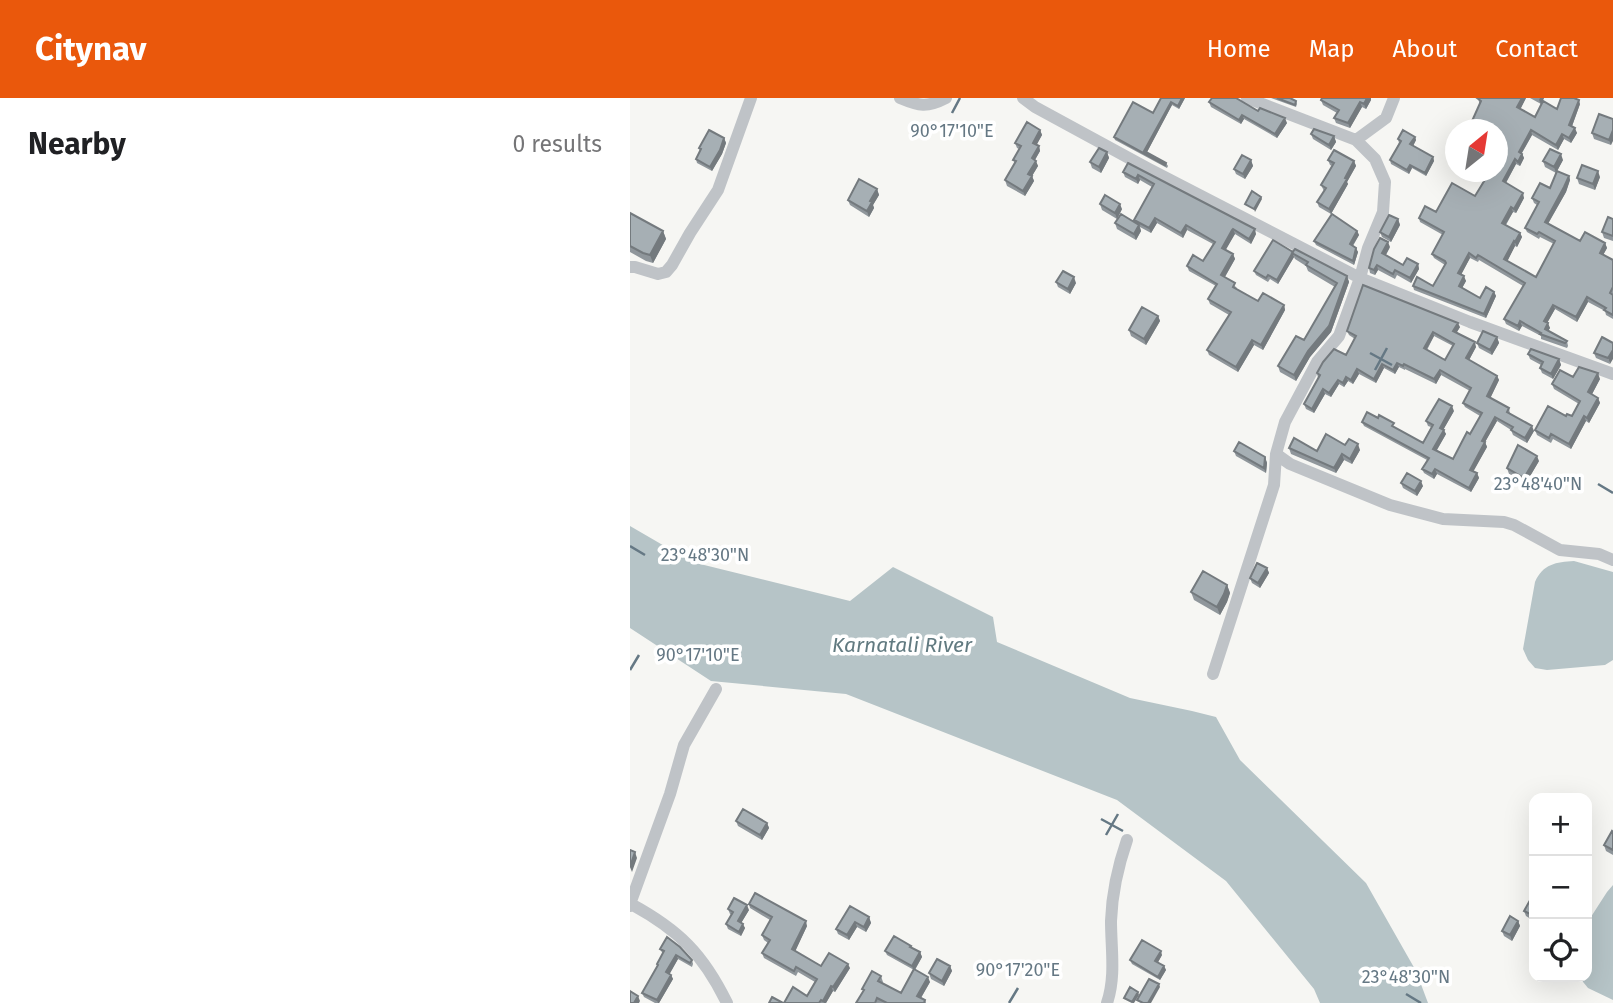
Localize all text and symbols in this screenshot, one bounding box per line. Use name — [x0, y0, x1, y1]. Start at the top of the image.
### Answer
text: Citynav — [35, 29, 147, 69]
text: Home — [1207, 35, 1271, 63]
text: Map — [1309, 35, 1355, 63]
text: About — [1393, 35, 1457, 63]
text: Contact — [1495, 35, 1578, 63]
north arrow — [1445, 119, 1508, 182]
text: 90°17'10"E — [910, 120, 994, 142]
text: Nearby — [28, 126, 126, 162]
text: 0 results — [512, 130, 602, 158]
text: 23°48'40"N — [1494, 473, 1582, 495]
text: 23°48'30"N — [661, 544, 749, 566]
water label: Karnatali River — [832, 632, 973, 658]
text: 90°17'10"E — [656, 644, 740, 666]
map controls — [1529, 793, 1592, 982]
button: + — [1529, 793, 1592, 856]
button: − — [1529, 856, 1592, 919]
button: locate — [1529, 919, 1592, 982]
text: 90°17'20"E — [976, 959, 1060, 981]
text: 23°48'30"N — [1362, 966, 1450, 988]

